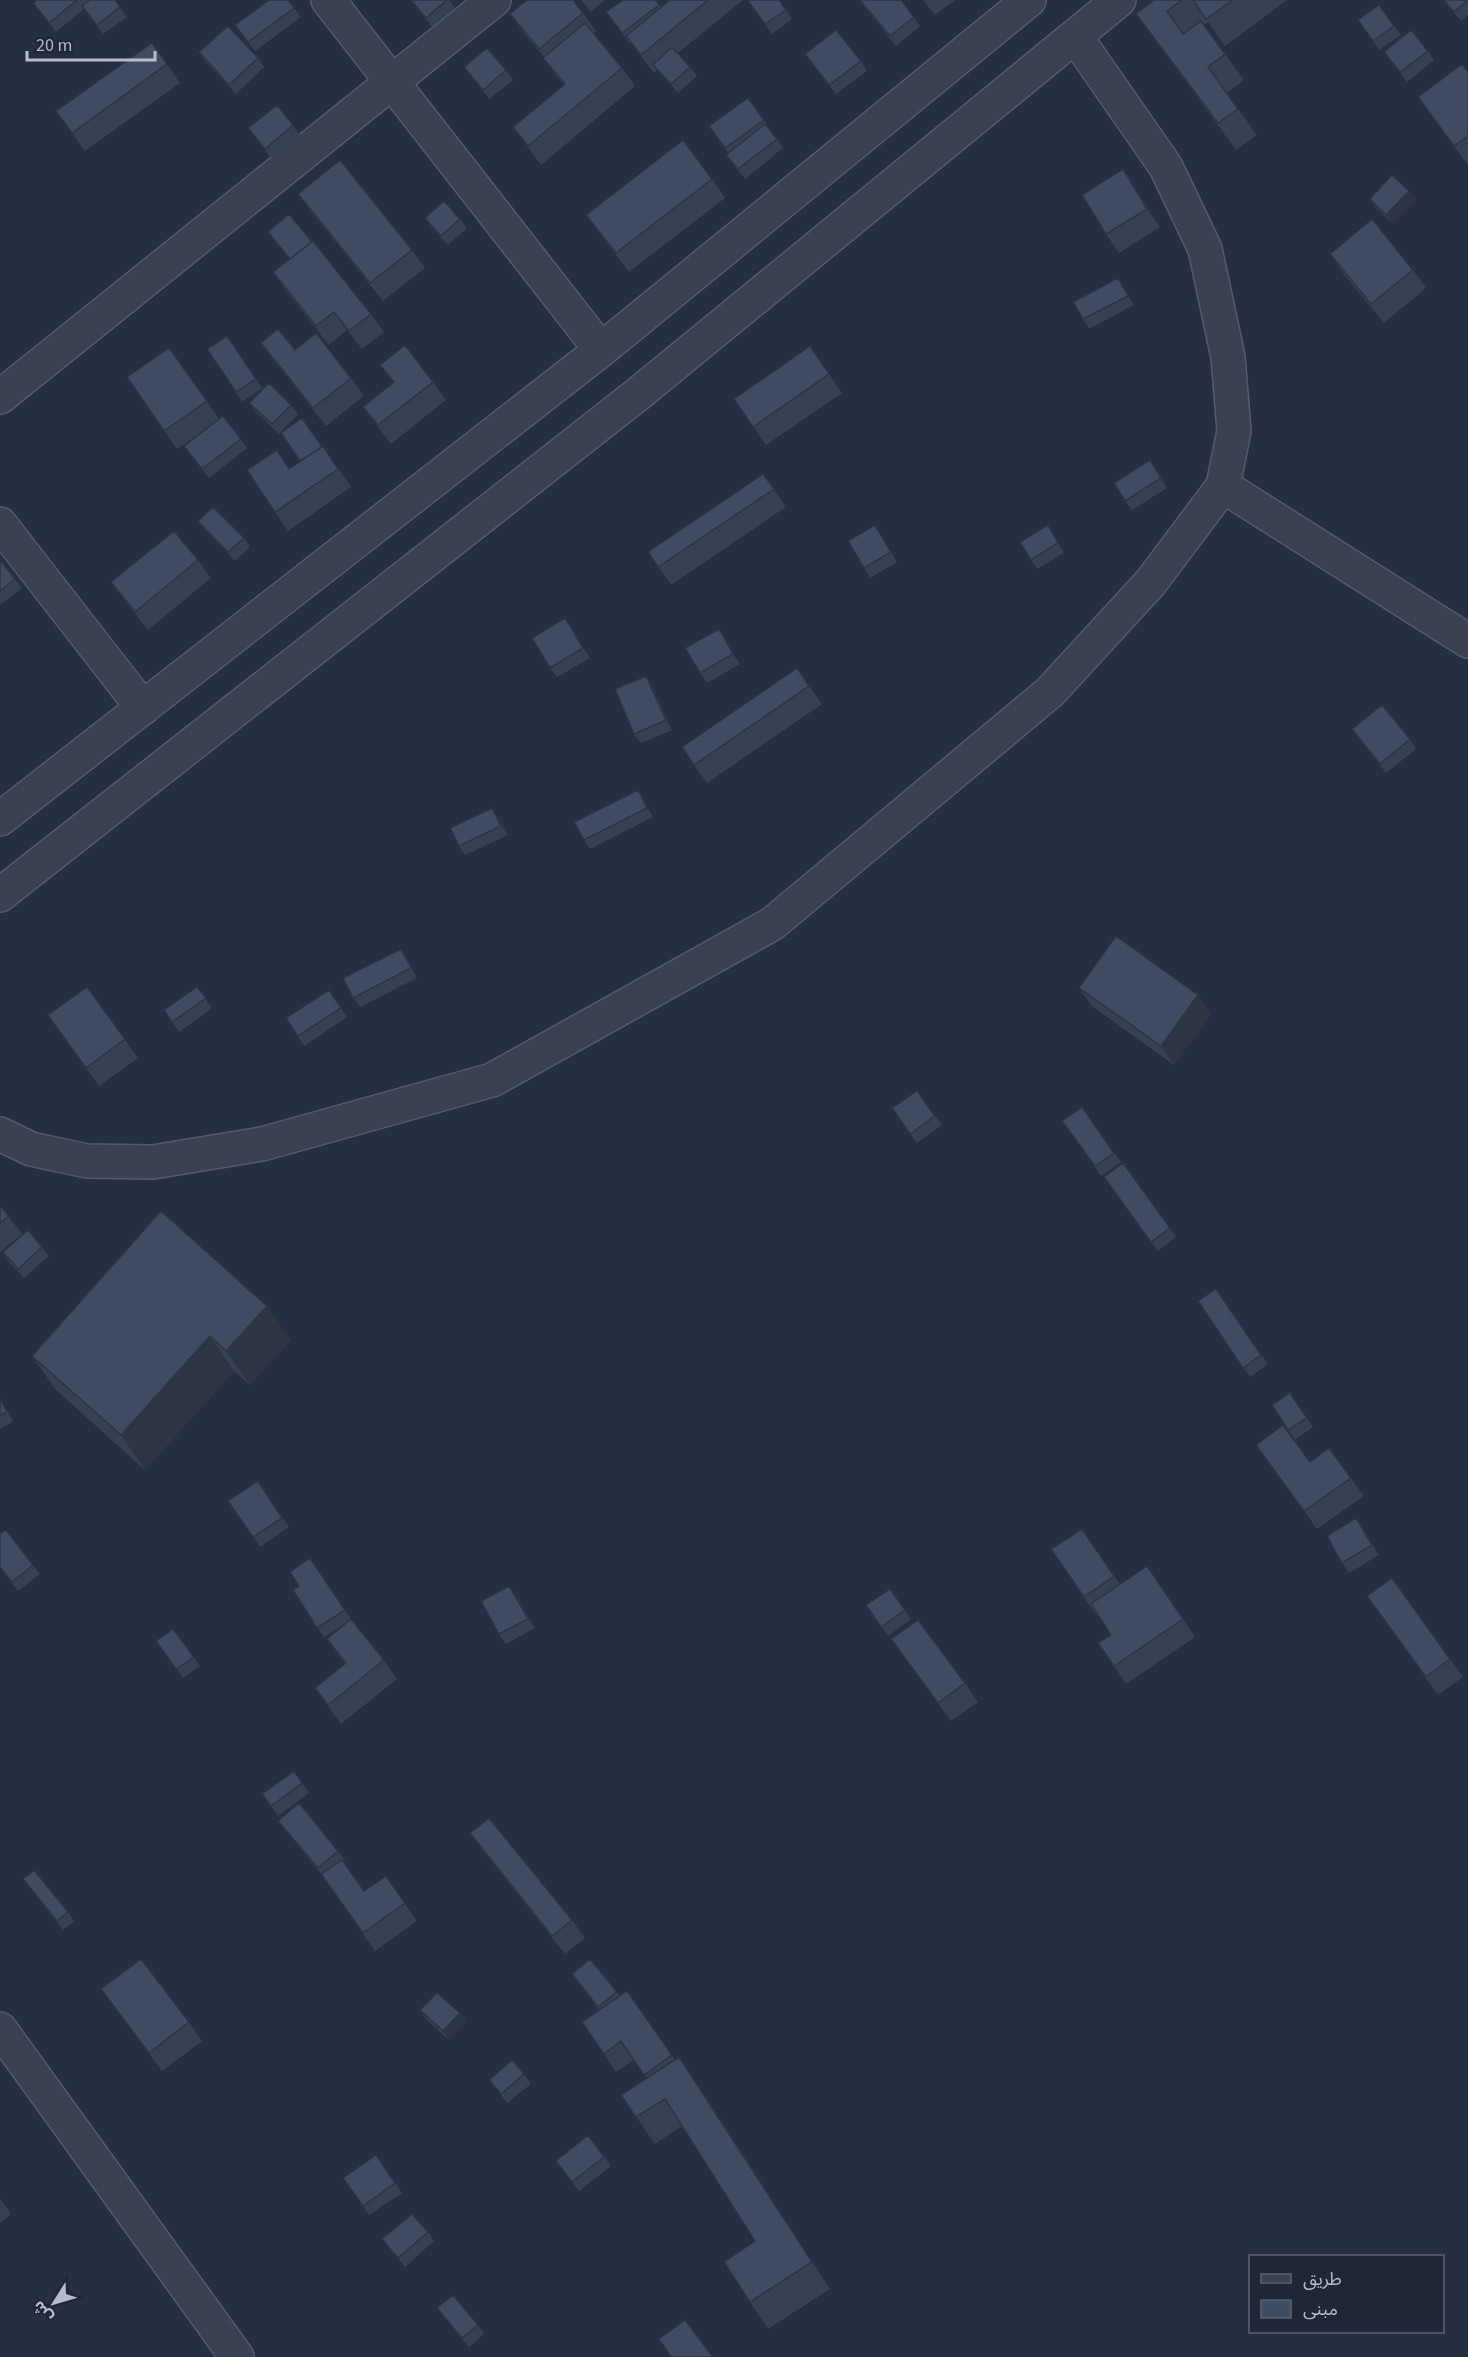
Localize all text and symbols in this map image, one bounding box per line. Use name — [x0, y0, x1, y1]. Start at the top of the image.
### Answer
scale bar — [27, 24, 154, 62]
text: 20 m — [36, 33, 72, 58]
legend — [1249, 2255, 1444, 2333]
text: طريق — [1303, 2267, 1342, 2292]
north arrow — [24, 2273, 84, 2333]
text: ش — [27, 2296, 58, 2327]
text: مبنى — [1303, 2297, 1338, 2322]

